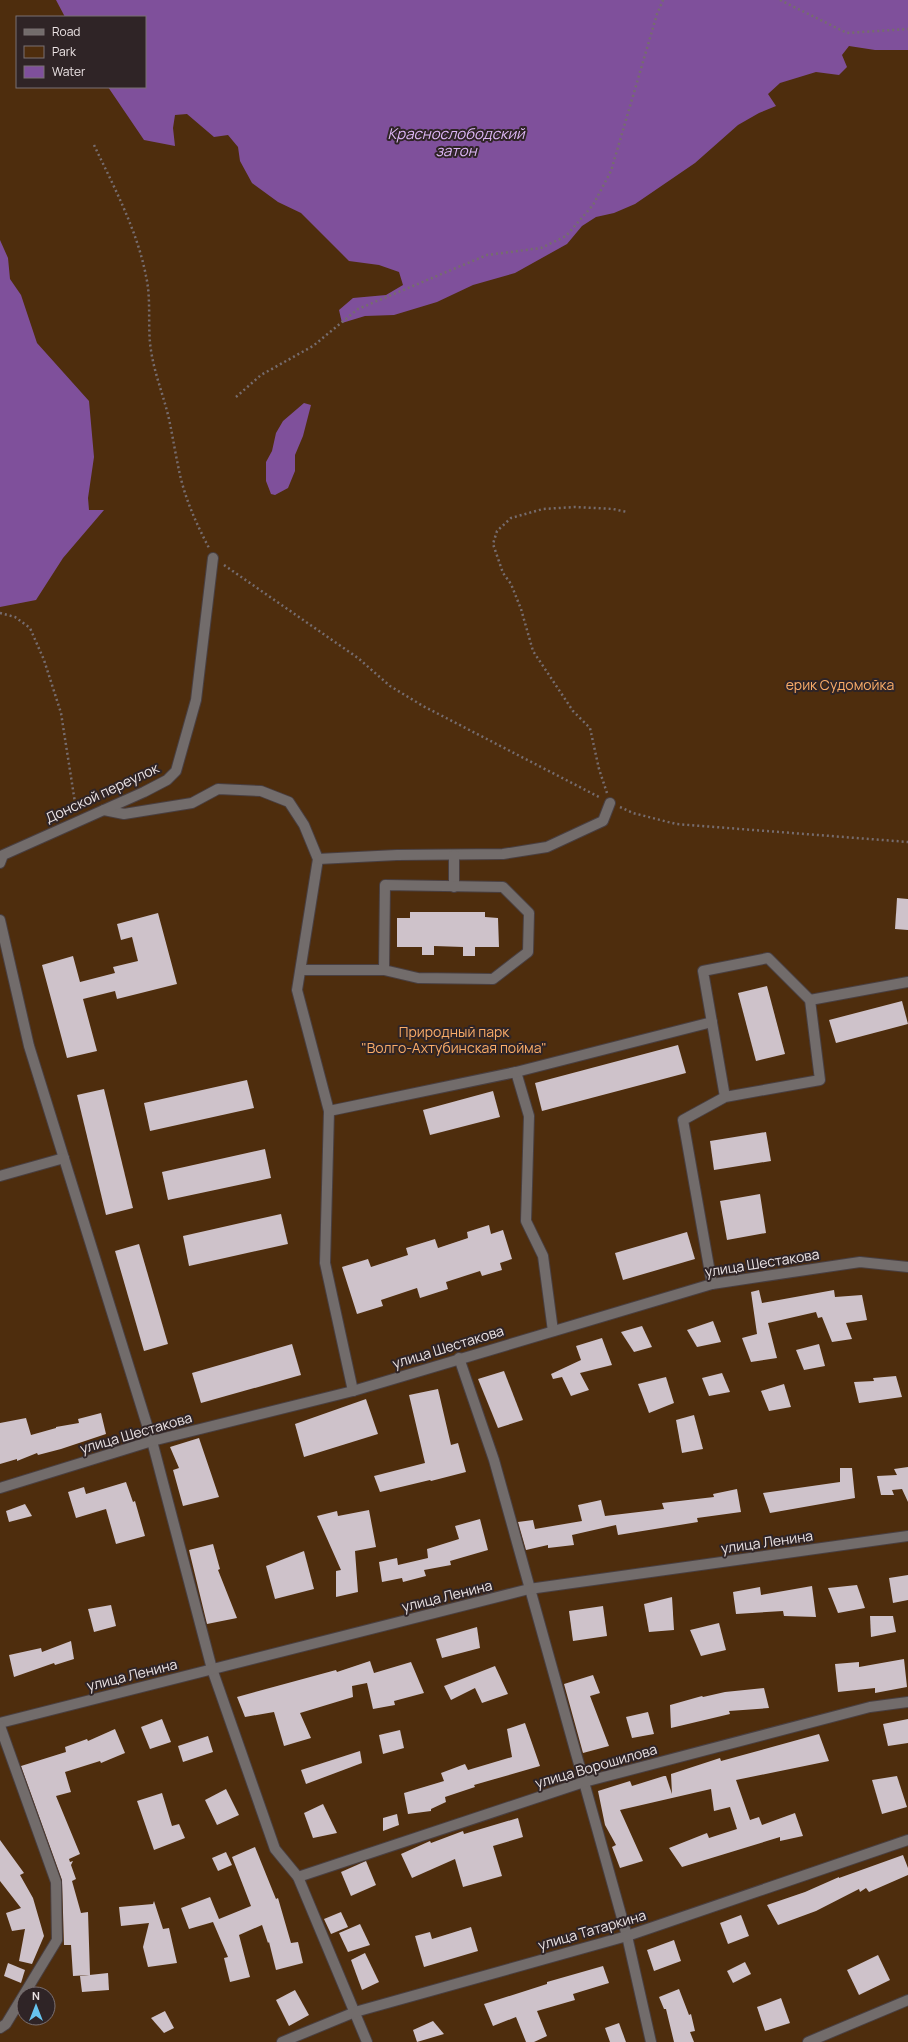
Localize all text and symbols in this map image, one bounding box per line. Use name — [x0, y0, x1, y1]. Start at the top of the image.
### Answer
legend — [16, 16, 146, 88]
text: Road — [52, 23, 80, 40]
text: Park — [52, 43, 77, 60]
text: Water — [52, 63, 86, 80]
water label: Краснослободский затон — [387, 123, 526, 161]
park label: ерик Судомойка — [786, 675, 894, 694]
street label: Донской переулок — [42, 757, 163, 827]
park label: Природный парк "Волго-Ахтубинская пойма" — [361, 1022, 547, 1057]
street label: улица Шестакова — [703, 1244, 821, 1281]
street label: улица Шестакова — [390, 1321, 506, 1373]
street label: улица Шестакова — [78, 1407, 194, 1458]
street label: улица Ленина — [720, 1526, 814, 1557]
street label: улица Ленина — [400, 1575, 494, 1616]
street label: улица Ленина — [85, 1654, 179, 1695]
street label: улица Ворошилова — [533, 1739, 659, 1792]
street label: улица Татаркина — [536, 1905, 648, 1954]
north arrow — [16, 1986, 56, 2026]
text: N — [32, 1988, 40, 2003]

